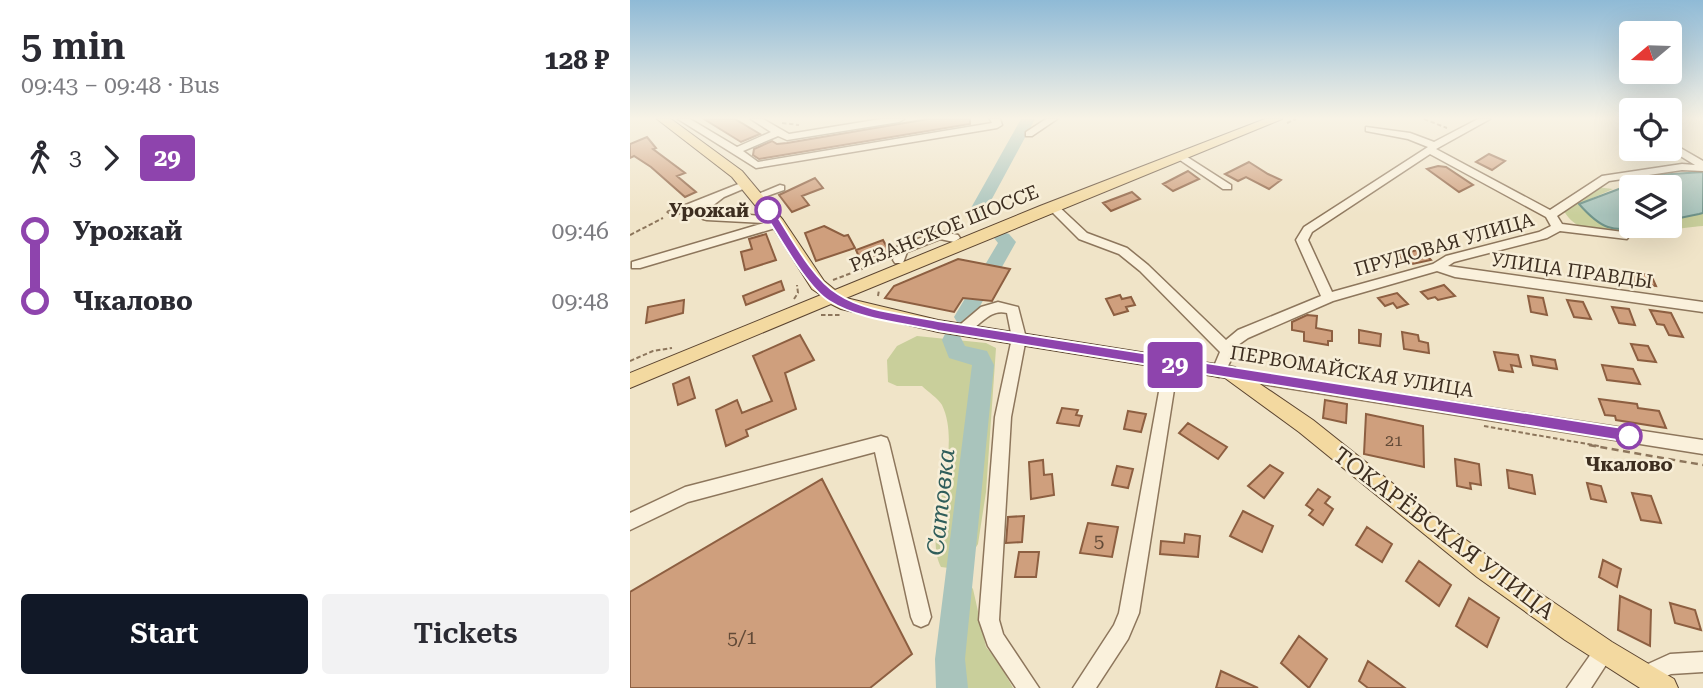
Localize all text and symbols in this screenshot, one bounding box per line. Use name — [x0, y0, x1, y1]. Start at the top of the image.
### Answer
north arrow — [1619, 21, 1682, 84]
map controls — [1619, 21, 1682, 238]
text: 5 min — [21, 24, 126, 68]
text: 128 ₽ — [544, 45, 609, 75]
text: 09:43 – 09:48 · Bus — [21, 72, 219, 99]
button: locate — [1619, 98, 1682, 161]
icon: walk — [21, 139, 59, 177]
icon: forward — [92, 139, 130, 177]
text: 3 — [69, 144, 82, 171]
text: 29 — [154, 144, 181, 172]
button: layers — [1619, 175, 1682, 238]
street label: РЯЗАНСКОЕ ШОССЕ — [846, 180, 1042, 277]
marker: Урожай — [755, 197, 781, 223]
place label: Урожай — [669, 199, 749, 222]
street label: ПРУДОВАЯ УЛИЦА — [1352, 208, 1537, 281]
text: Урожай — [73, 216, 182, 246]
text: 09:46 — [552, 218, 609, 245]
street label: УЛИЦА ПРАВДЫ — [1490, 248, 1654, 293]
text: Чкалово — [73, 286, 193, 316]
text: 09:48 — [552, 288, 609, 315]
street label: ПЕРВОМАЙСКАЯ УЛИЦА — [1228, 341, 1476, 402]
line badge: 29 — [1144, 342, 1206, 388]
text: 29 — [1162, 351, 1188, 379]
marker: Чкалово — [1616, 423, 1642, 449]
house number: 21 — [1385, 431, 1403, 450]
street label: ТОКАРЁВСКАЯ УЛИЦА — [1328, 441, 1560, 625]
water label: Сатовка — [921, 447, 961, 557]
place label: Чкалово — [1585, 453, 1673, 476]
house number: 5 — [1094, 529, 1104, 552]
button: Start — [21, 594, 308, 674]
button: Tickets — [322, 594, 609, 674]
house number: 5/1 — [727, 626, 757, 649]

